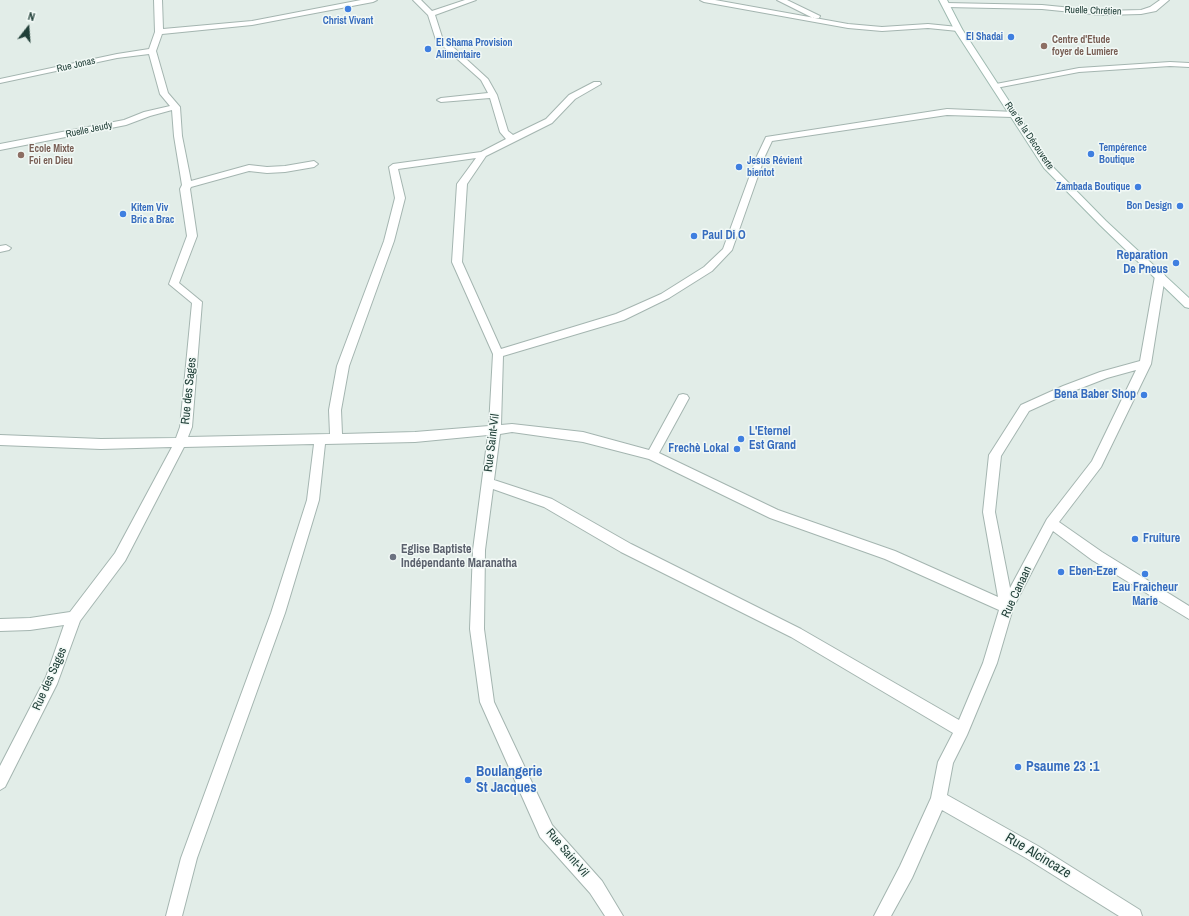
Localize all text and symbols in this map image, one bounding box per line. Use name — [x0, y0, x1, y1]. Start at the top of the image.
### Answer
marker: Christ Vivant — [343, 4, 353, 14]
street label: Ruelle Chrétien — [1064, 4, 1122, 18]
north arrow — [8, 8, 48, 48]
text: N — [26, 9, 37, 24]
place label: Christ Vivant — [323, 15, 373, 27]
place label: El Shadai — [966, 31, 1003, 43]
marker: El Shadai — [1006, 32, 1016, 42]
place label: Centre d'Etude foyer de Lumiere — [1052, 34, 1118, 58]
place label: El Shama Provision Alimentaire — [436, 37, 513, 60]
marker: Centre d'Etude foyer de Lumiere — [1039, 41, 1049, 51]
marker: El Shama Provision Alimentaire — [423, 44, 433, 54]
street label: Rue Jonas — [56, 55, 96, 75]
street label: Rue de la Découverte — [1002, 100, 1056, 172]
street label: Ruelle Jeudy — [65, 119, 113, 141]
place label: Tempérence Boutique — [1099, 142, 1147, 166]
place label: Ecole Mixte Foi en Dieu — [29, 143, 74, 166]
marker: Tempérence Boutique — [1086, 149, 1096, 159]
marker: Ecole Mixte Foi en Dieu — [16, 150, 26, 160]
place label: Jesus Révient bientot — [747, 155, 802, 178]
marker: Jesus Révient bientot — [734, 162, 744, 172]
place label: Zambada Boutique — [1056, 181, 1130, 193]
marker: Zambada Boutique — [1133, 182, 1143, 192]
place label: Bon Design — [1126, 200, 1172, 212]
marker: Bon Design — [1175, 201, 1185, 211]
place label: Kitem Viv Bric a Brac — [131, 202, 174, 226]
marker: Kitem Viv Bric a Brac — [118, 209, 128, 219]
place label: Paul Di O — [702, 229, 746, 243]
marker: Paul Di O — [689, 231, 699, 241]
place label: Reparation De Pneus — [1117, 249, 1168, 277]
marker: Reparation De Pneus — [1171, 258, 1181, 268]
street label: Rue des Sages — [178, 357, 200, 425]
place label: Bena Baber Shop — [1054, 388, 1136, 402]
marker: Bena Baber Shop — [1139, 390, 1149, 400]
street label: Rue Saint-Vil — [481, 413, 503, 473]
place label: L'Eternel Est Grand — [749, 425, 796, 453]
marker: L'Eternel Est Grand — [736, 434, 746, 444]
place label: Frechè Lokal — [668, 442, 729, 456]
marker: Frechè Lokal — [732, 444, 742, 454]
place label: Fruiture — [1143, 532, 1180, 546]
marker: Fruiture — [1130, 534, 1140, 544]
place label: Eglise Baptiste Indépendante Maranatha — [401, 543, 517, 571]
marker: Eglise Baptiste Indépendante Maranatha — [388, 552, 398, 562]
street label: Rue Canaan — [999, 564, 1035, 620]
place label: Eben-Ezer — [1069, 565, 1117, 579]
marker: Eben-Ezer — [1056, 567, 1066, 577]
marker: Eau Fraicheur Marie — [1140, 569, 1150, 579]
place label: Eau Fraicheur Marie — [1112, 581, 1178, 609]
street label: Rue des Sages — [30, 645, 70, 713]
place label: Psaume 23 :1 — [1026, 759, 1099, 775]
marker: Psaume 23 :1 — [1013, 762, 1023, 772]
place label: Boulangerie St Jacques — [476, 764, 542, 796]
marker: Boulangerie St Jacques — [463, 775, 473, 785]
street label: Rue Saint-Vil — [543, 826, 591, 880]
street label: Rue Alcincaze — [1002, 830, 1074, 882]

